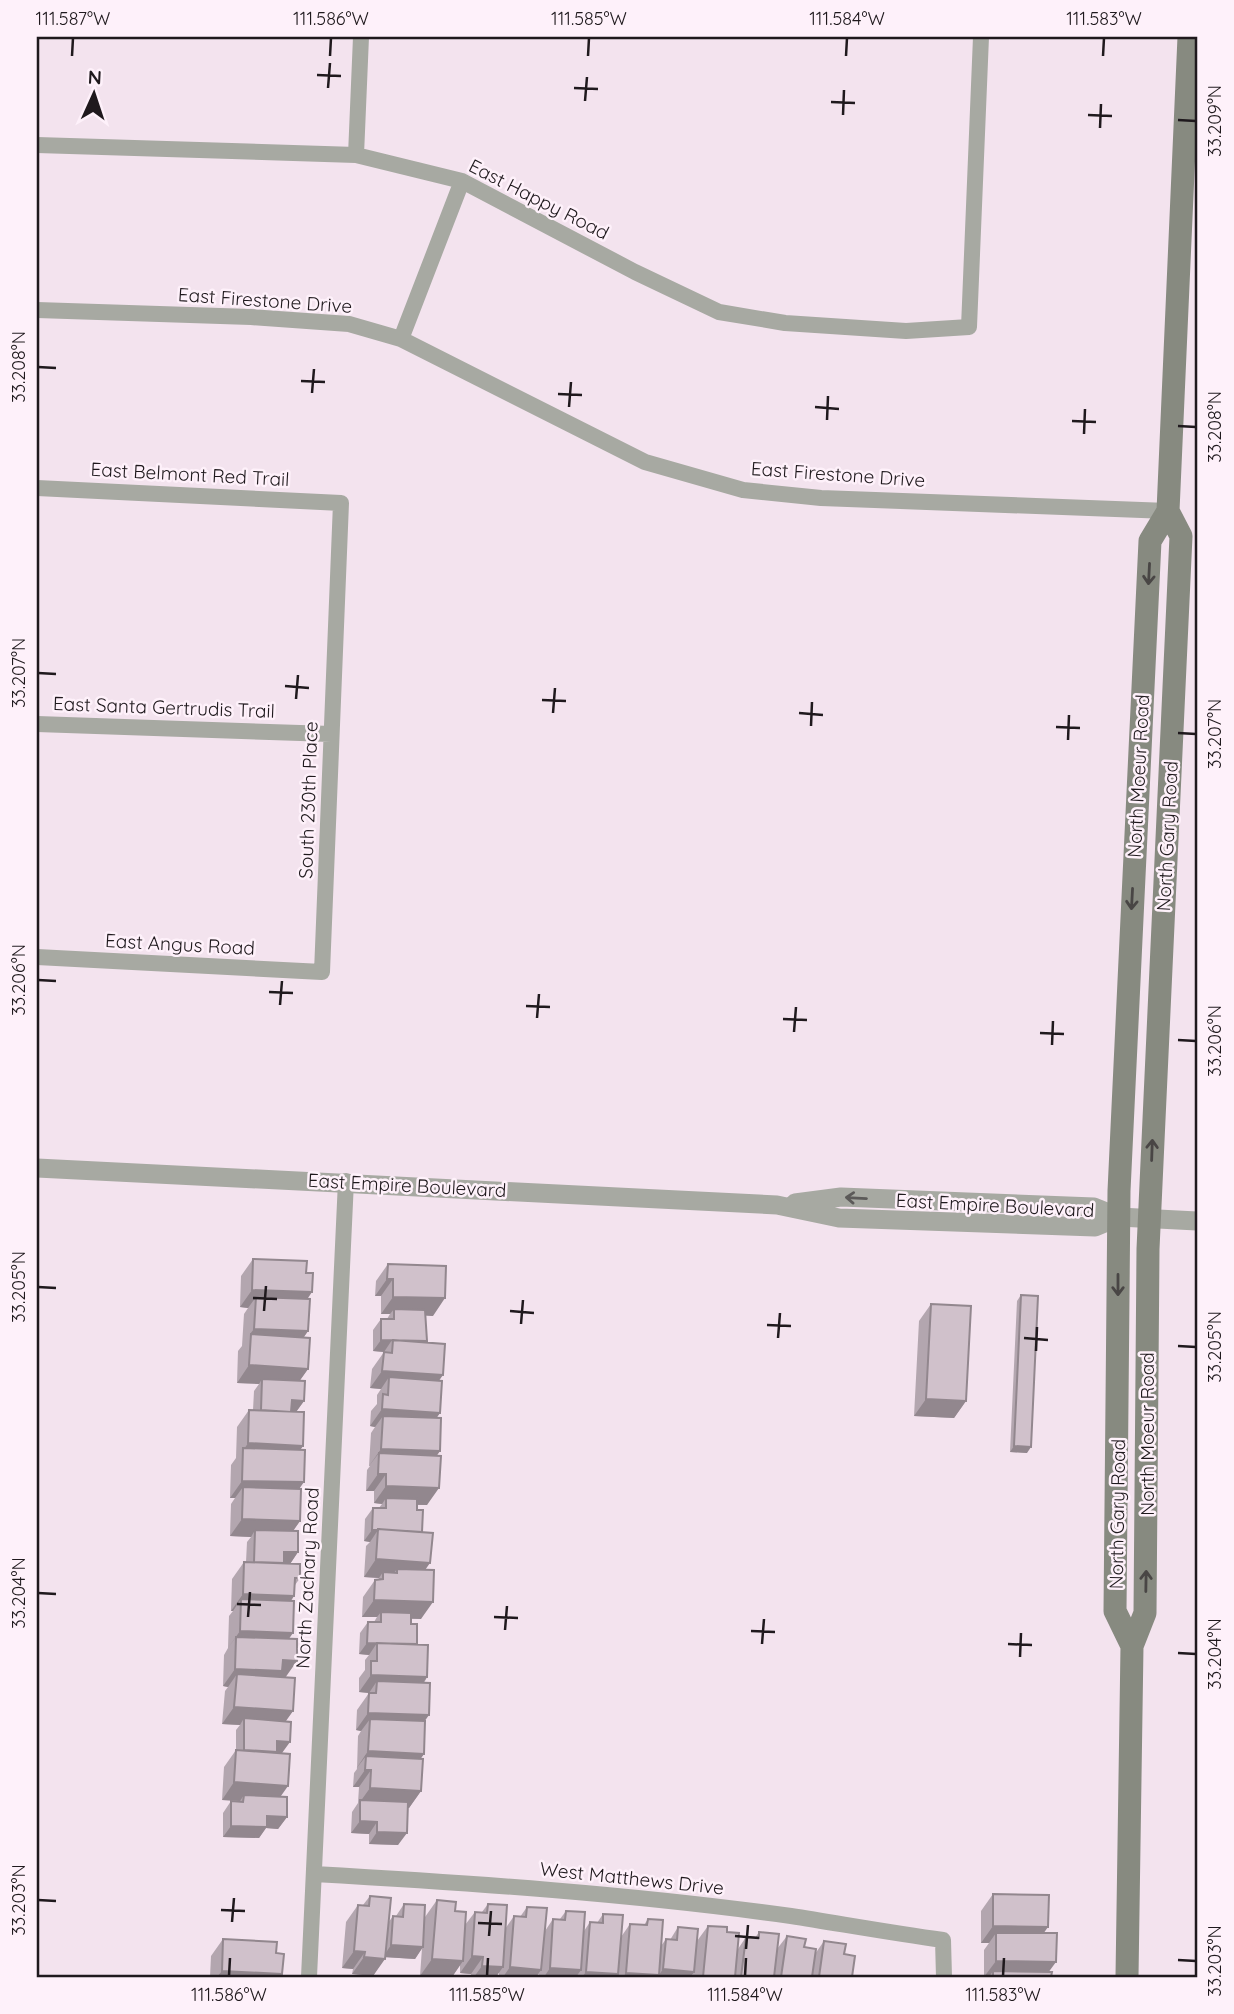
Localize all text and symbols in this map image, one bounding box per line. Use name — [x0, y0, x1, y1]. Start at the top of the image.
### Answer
text: 111.587°W — [36, 7, 110, 30]
text: 111.586°W — [293, 7, 369, 30]
text: 111.585°W — [551, 7, 627, 30]
text: 111.584°W — [809, 7, 885, 30]
text: 111.583°W — [1066, 7, 1142, 30]
north arrow — [60, 60, 130, 130]
text: N — [87, 65, 102, 89]
text: 33.209°N — [1203, 85, 1226, 157]
street label: East Happy Road — [465, 153, 613, 245]
street label: East Firestone Drive — [177, 282, 353, 318]
text: 33.208°N — [7, 331, 30, 403]
text: 33.208°N — [1203, 391, 1226, 463]
street label: East Firestone Drive — [750, 456, 926, 492]
street label: East Belmont Red Trail — [90, 457, 290, 491]
one-way arrow — [1142, 563, 1155, 586]
text: 33.207°N — [7, 638, 30, 708]
street label: East Santa Gertrudis Trail — [53, 691, 275, 723]
street label: North Moeur Road — [1122, 694, 1154, 858]
text: 33.207°N — [1203, 699, 1226, 769]
street label: South 230th Place — [293, 721, 323, 879]
street label: North Gary Road — [1151, 760, 1183, 912]
one-way arrow — [1126, 888, 1139, 911]
street label: East Angus Road — [105, 928, 255, 960]
text: 33.206°N — [7, 944, 30, 1016]
text: 33.206°N — [1203, 1005, 1226, 1077]
one-way arrow — [1146, 1139, 1159, 1162]
street label: East Empire Boulevard — [307, 1168, 507, 1202]
street label: East Empire Boulevard — [895, 1188, 1095, 1222]
one-way arrow — [845, 1191, 868, 1204]
text: 33.205°N — [7, 1251, 30, 1323]
one-way arrow — [1111, 1273, 1125, 1296]
text: 33.205°N — [1203, 1311, 1226, 1383]
street label: North Moeur Road — [1135, 1352, 1159, 1516]
street label: North Gary Road — [1104, 1439, 1130, 1589]
street label: North Zachary Road — [290, 1487, 324, 1669]
text: 33.204°N — [7, 1557, 30, 1629]
one-way arrow — [1139, 1569, 1153, 1592]
text: 33.204°N — [1203, 1618, 1226, 1690]
street label: West Matthews Drive — [539, 1856, 725, 1900]
text: 33.203°N — [7, 1864, 30, 1936]
text: 33.203°N — [1203, 1925, 1226, 1997]
text: 111.586°W — [191, 1983, 267, 2006]
text: 111.585°W — [449, 1983, 525, 2006]
text: 111.584°W — [707, 1983, 783, 2006]
text: 111.583°W — [965, 1983, 1041, 2006]

